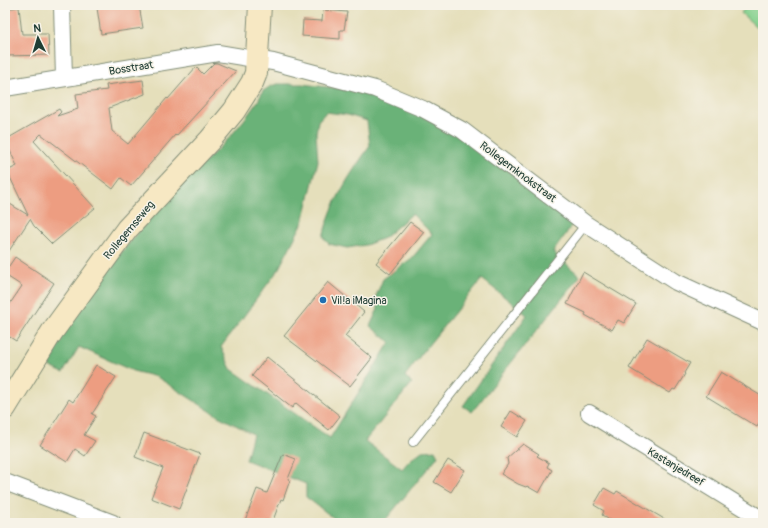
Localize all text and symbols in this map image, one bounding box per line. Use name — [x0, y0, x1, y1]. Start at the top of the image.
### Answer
north arrow — [18, 18, 58, 58]
text: N — [33, 22, 42, 35]
street label: Bosstraat — [108, 58, 155, 78]
street label: Rollegemknokstraat — [477, 139, 559, 205]
street label: Rollegemseweg — [101, 198, 157, 262]
place label: Vil!a iMagina — [331, 294, 387, 307]
marker: Vil!a iMagina — [318, 295, 328, 305]
street label: Kastanjedreef — [645, 445, 707, 489]

